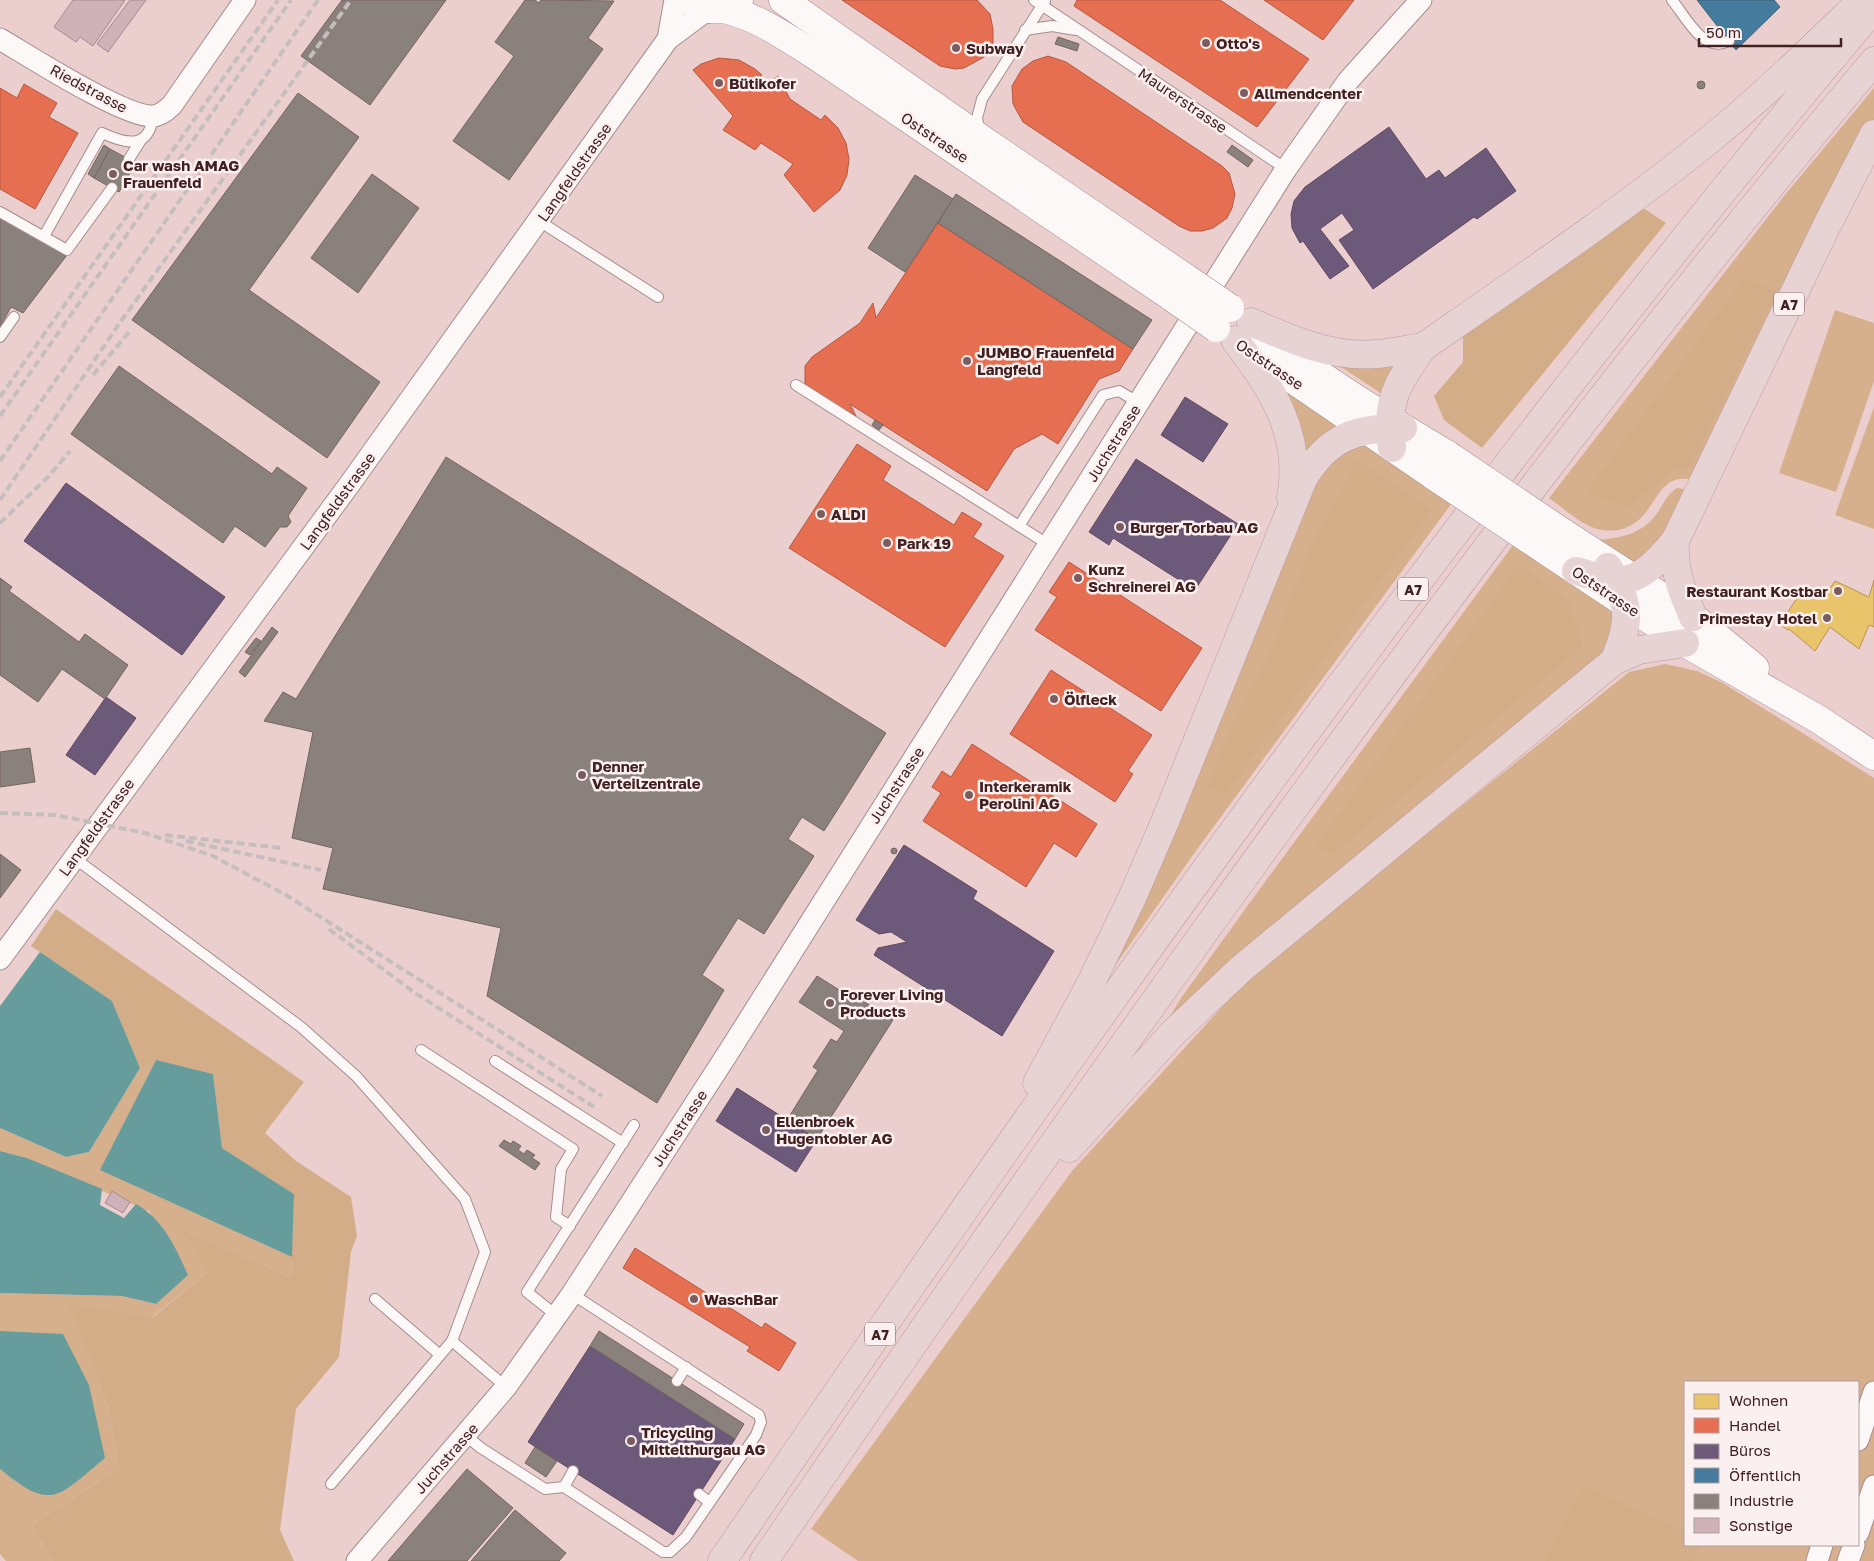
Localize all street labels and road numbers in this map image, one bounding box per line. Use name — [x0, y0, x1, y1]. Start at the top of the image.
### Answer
street label: Riedstrasse — [47, 60, 131, 116]
street label: Maurerstrasse — [1135, 64, 1231, 137]
street label: Oststrasse — [898, 108, 973, 166]
street label: Langfeldstrasse — [533, 119, 615, 225]
road number: A7 — [1774, 292, 1804, 316]
street label: Oststrasse — [1233, 335, 1308, 393]
street label: Juchstrasse — [1082, 401, 1144, 485]
street label: Langfeldstrasse — [296, 448, 379, 553]
street label: Oststrasse — [1569, 562, 1644, 620]
road number: A7 — [1398, 578, 1428, 600]
street label: Juchstrasse — [865, 743, 928, 827]
street label: Langfeldstrasse — [55, 774, 138, 879]
street label: Juchstrasse — [648, 1086, 711, 1170]
road number: A7 — [865, 1322, 895, 1346]
street label: Juchstrasse — [410, 1419, 482, 1497]

